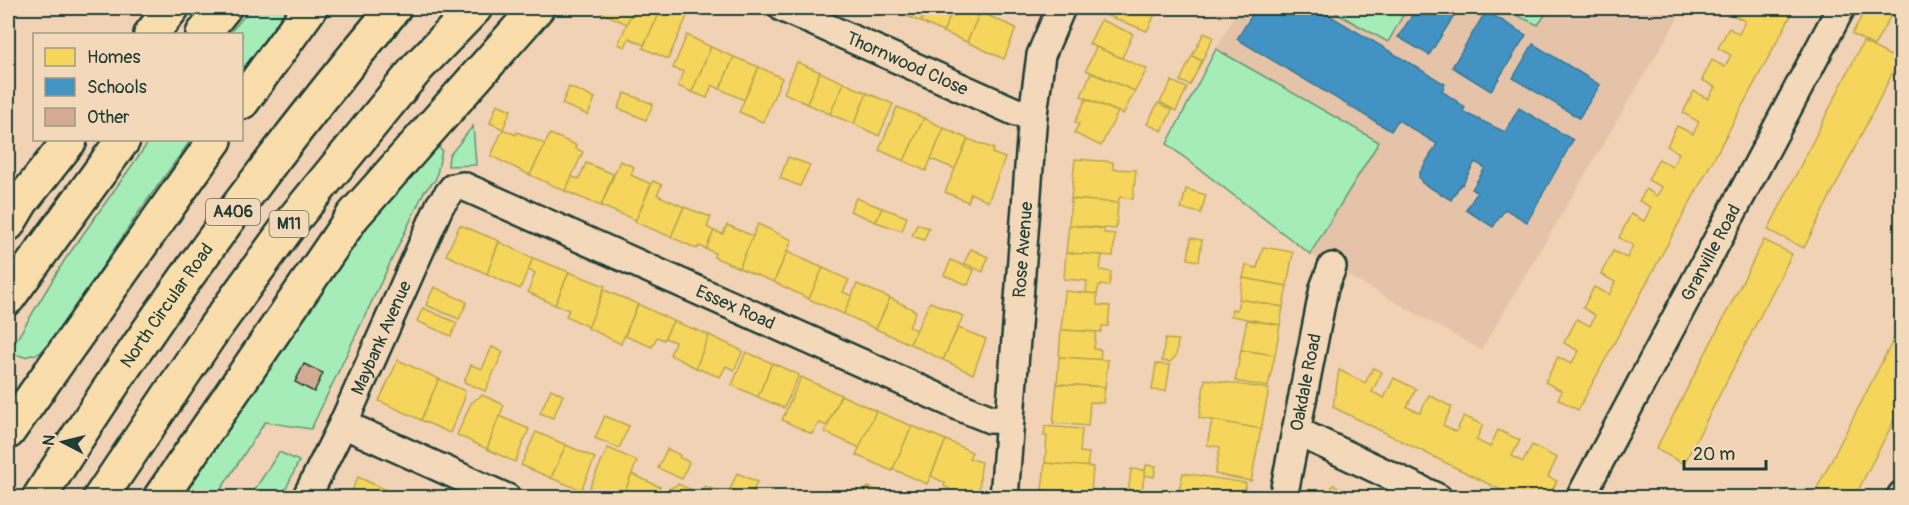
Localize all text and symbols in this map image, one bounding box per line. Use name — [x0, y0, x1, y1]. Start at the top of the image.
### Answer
street label: Thornwood Close — [843, 26, 972, 101]
legend — [33, 33, 243, 141]
text: Homes — [87, 46, 140, 69]
text: Schools — [87, 76, 147, 99]
text: Other — [87, 106, 130, 129]
road number: A406 — [206, 199, 260, 225]
street label: Granville Road — [1676, 200, 1746, 305]
street label: Rose Avenue — [1008, 201, 1038, 299]
road number: M11 — [270, 211, 308, 237]
street label: North Circular Road — [115, 239, 218, 372]
street label: Maybank Avenue — [346, 277, 417, 399]
street label: Essex Road — [692, 279, 779, 335]
street label: Oakdale Road — [1285, 331, 1326, 433]
north arrow — [33, 412, 93, 472]
scale bar — [1684, 433, 1766, 471]
text: N — [39, 434, 60, 447]
text: 20 m — [1693, 443, 1735, 466]

